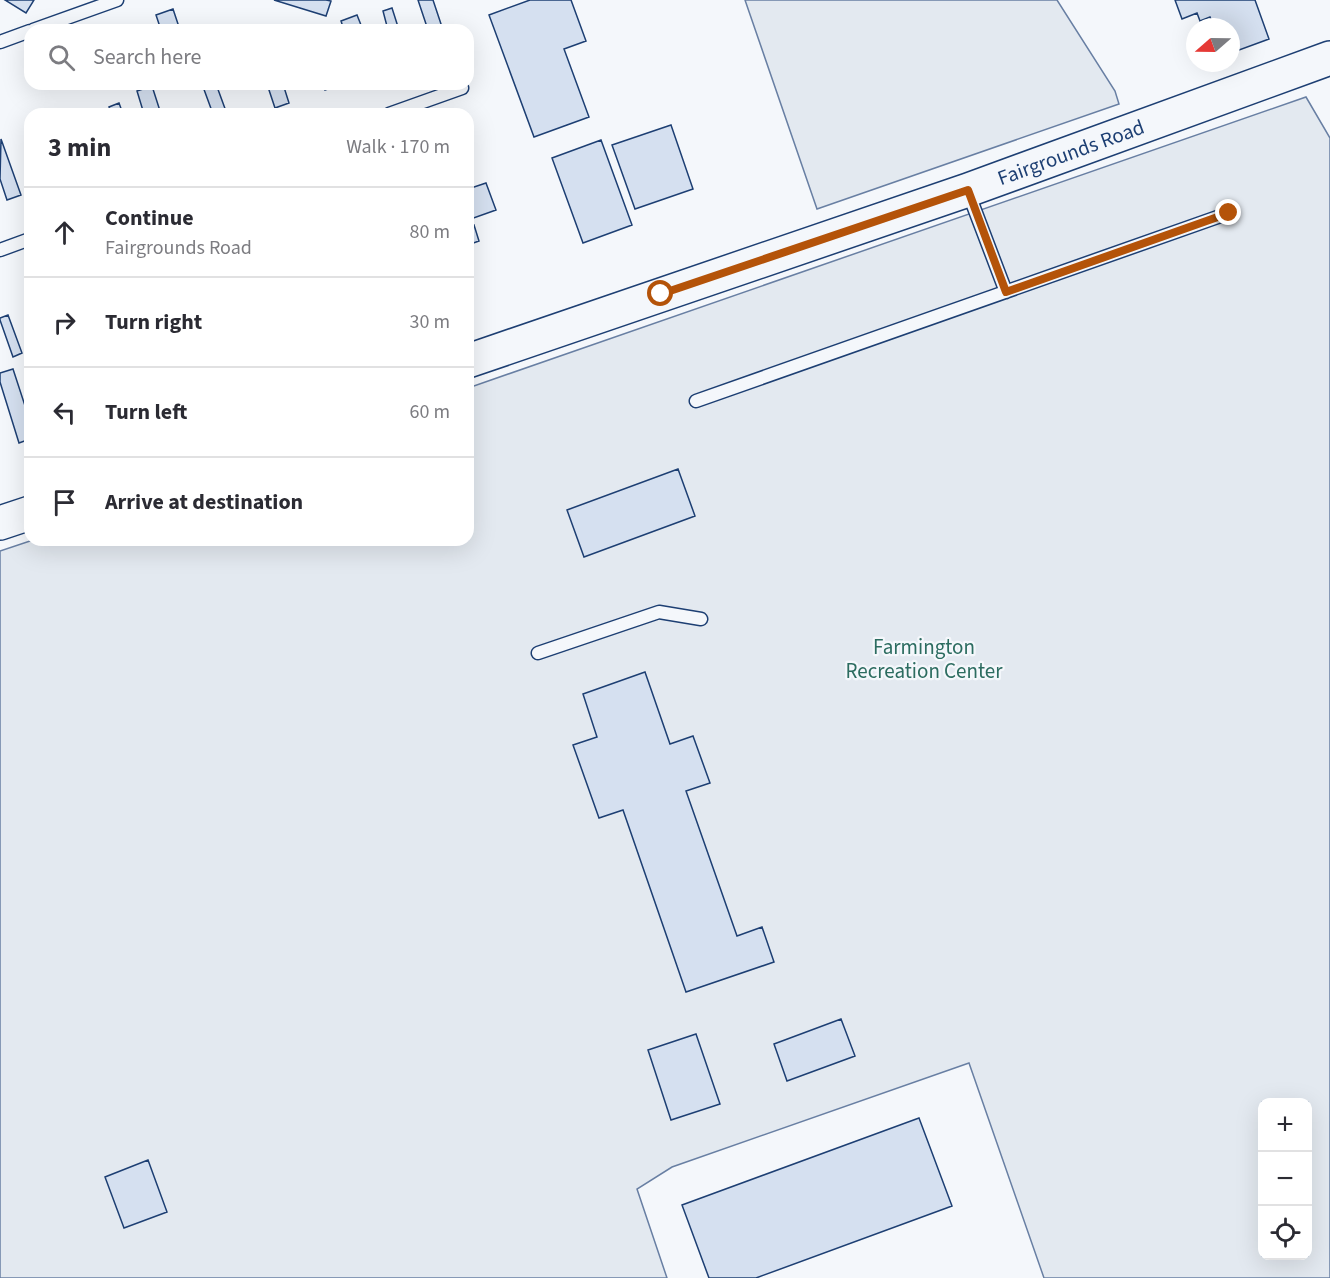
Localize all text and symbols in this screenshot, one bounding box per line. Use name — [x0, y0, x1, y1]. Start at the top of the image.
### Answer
north arrow — [1186, 18, 1240, 72]
search box — [24, 24, 474, 90]
icon: search — [45, 41, 78, 74]
text: Search here — [93, 41, 201, 73]
street label: Fairgrounds Road — [993, 112, 1149, 193]
text: 3 min — [48, 129, 111, 166]
text: Walk · 170 m — [346, 133, 450, 161]
route end — [1215, 199, 1241, 225]
text: Continue — [105, 202, 194, 234]
icon: ahead — [48, 216, 81, 249]
text: 80 m — [410, 218, 450, 246]
text: Fairgrounds Road — [105, 234, 252, 262]
route start — [647, 280, 673, 306]
icon: right — [48, 306, 81, 339]
text: Turn right — [105, 306, 202, 338]
text: 30 m — [410, 308, 450, 336]
icon: left — [48, 396, 81, 429]
text: Turn left — [105, 396, 187, 428]
text: 60 m — [410, 398, 450, 426]
icon: arrive — [48, 486, 81, 519]
text: Arrive at destination — [105, 486, 303, 518]
park label: Farmington Recreation Center — [846, 632, 1003, 686]
map controls — [1258, 1098, 1312, 1260]
button: + — [1258, 1098, 1312, 1152]
button: − — [1258, 1152, 1312, 1206]
button: locate — [1258, 1206, 1312, 1260]

